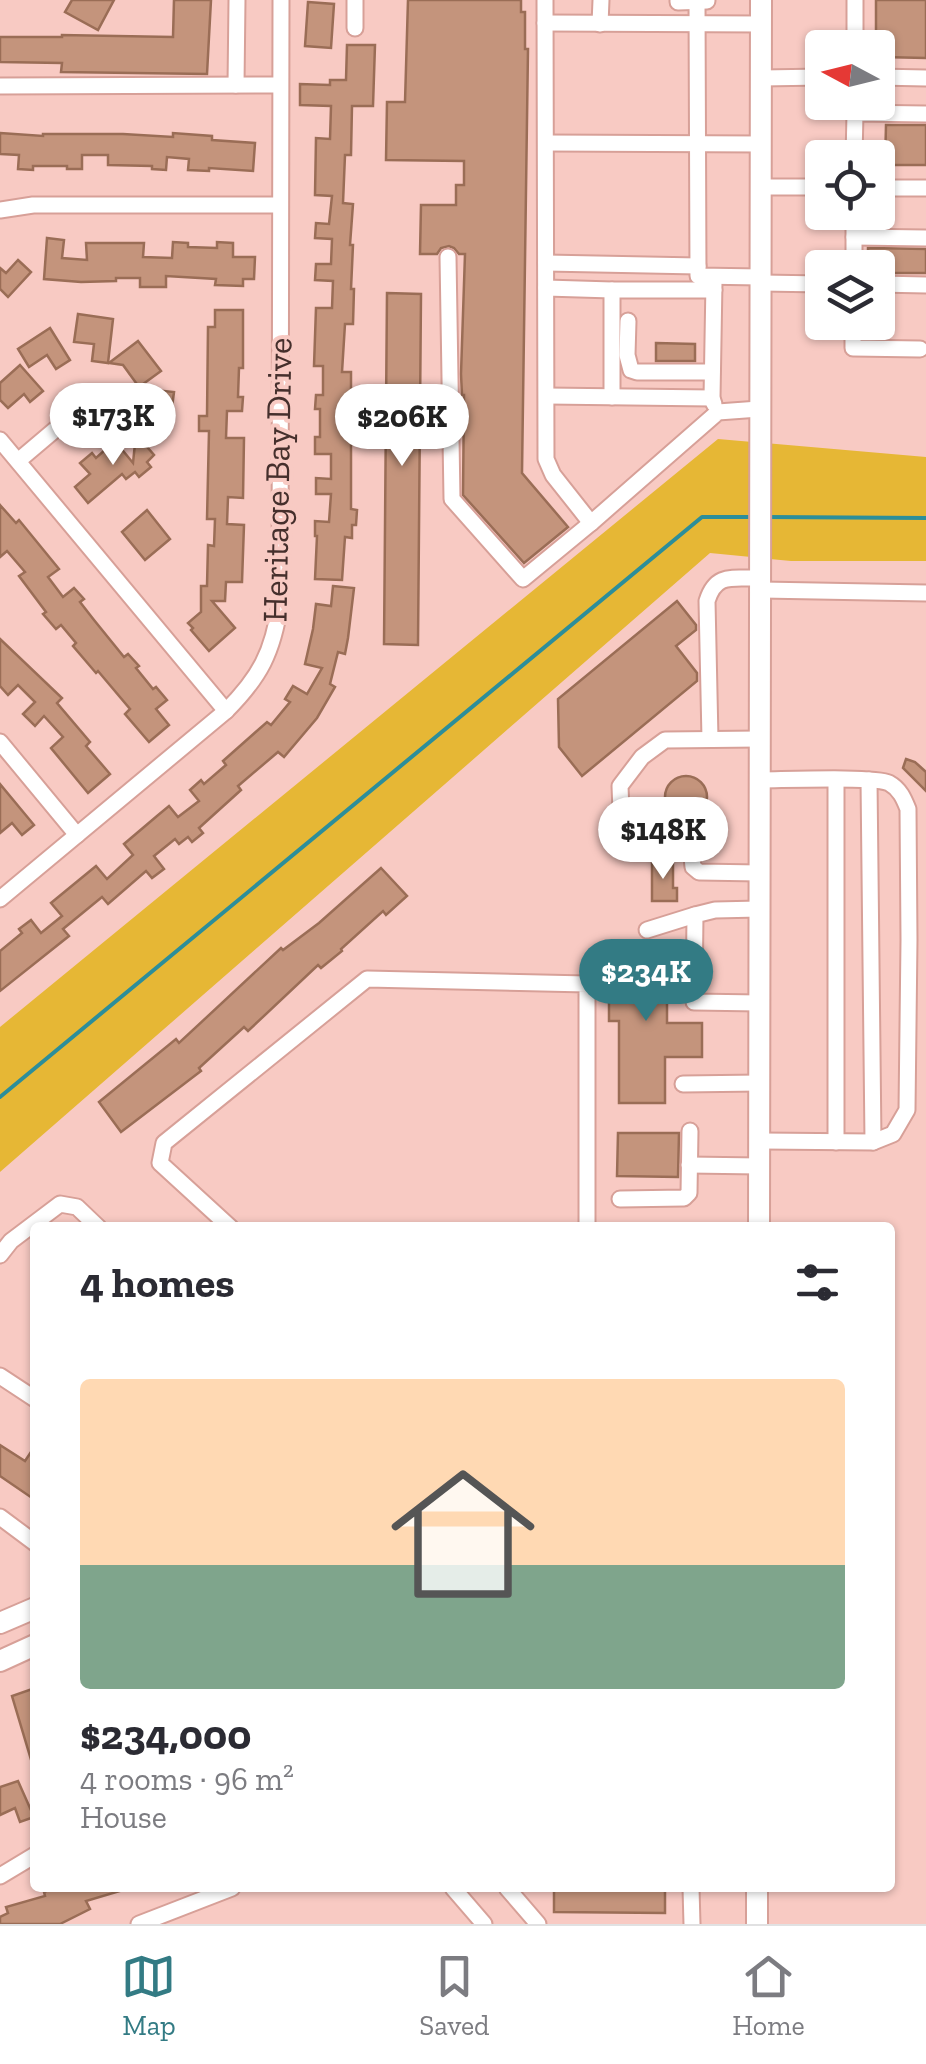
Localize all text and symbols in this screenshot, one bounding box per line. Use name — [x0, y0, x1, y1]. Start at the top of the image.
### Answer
north arrow — [805, 30, 895, 120]
map controls — [805, 30, 895, 340]
button: locate — [805, 140, 895, 230]
button: layers — [805, 250, 895, 340]
street label: Heritage Bay Drive — [254, 337, 300, 623]
pin: $173K — [43, 383, 183, 468]
pin: $206K — [332, 384, 472, 469]
text: $173K — [72, 396, 154, 434]
text: $206K — [357, 397, 447, 435]
pin: $148K — [593, 797, 733, 882]
text: $148K — [620, 810, 706, 848]
pin: $234K — [576, 939, 716, 1024]
text: $234K — [601, 952, 691, 990]
icon: filters — [790, 1255, 845, 1310]
text: 4 homes — [80, 1257, 235, 1308]
icon: home — [373, 1444, 553, 1624]
text: $234,000 — [80, 1709, 251, 1760]
text: 4 rooms · 96 m² — [80, 1760, 294, 1798]
text: House — [80, 1798, 167, 1836]
tab: Map — [121, 1949, 176, 2042]
tab: Saved — [419, 1949, 489, 2042]
tab: Home — [732, 1949, 805, 2042]

